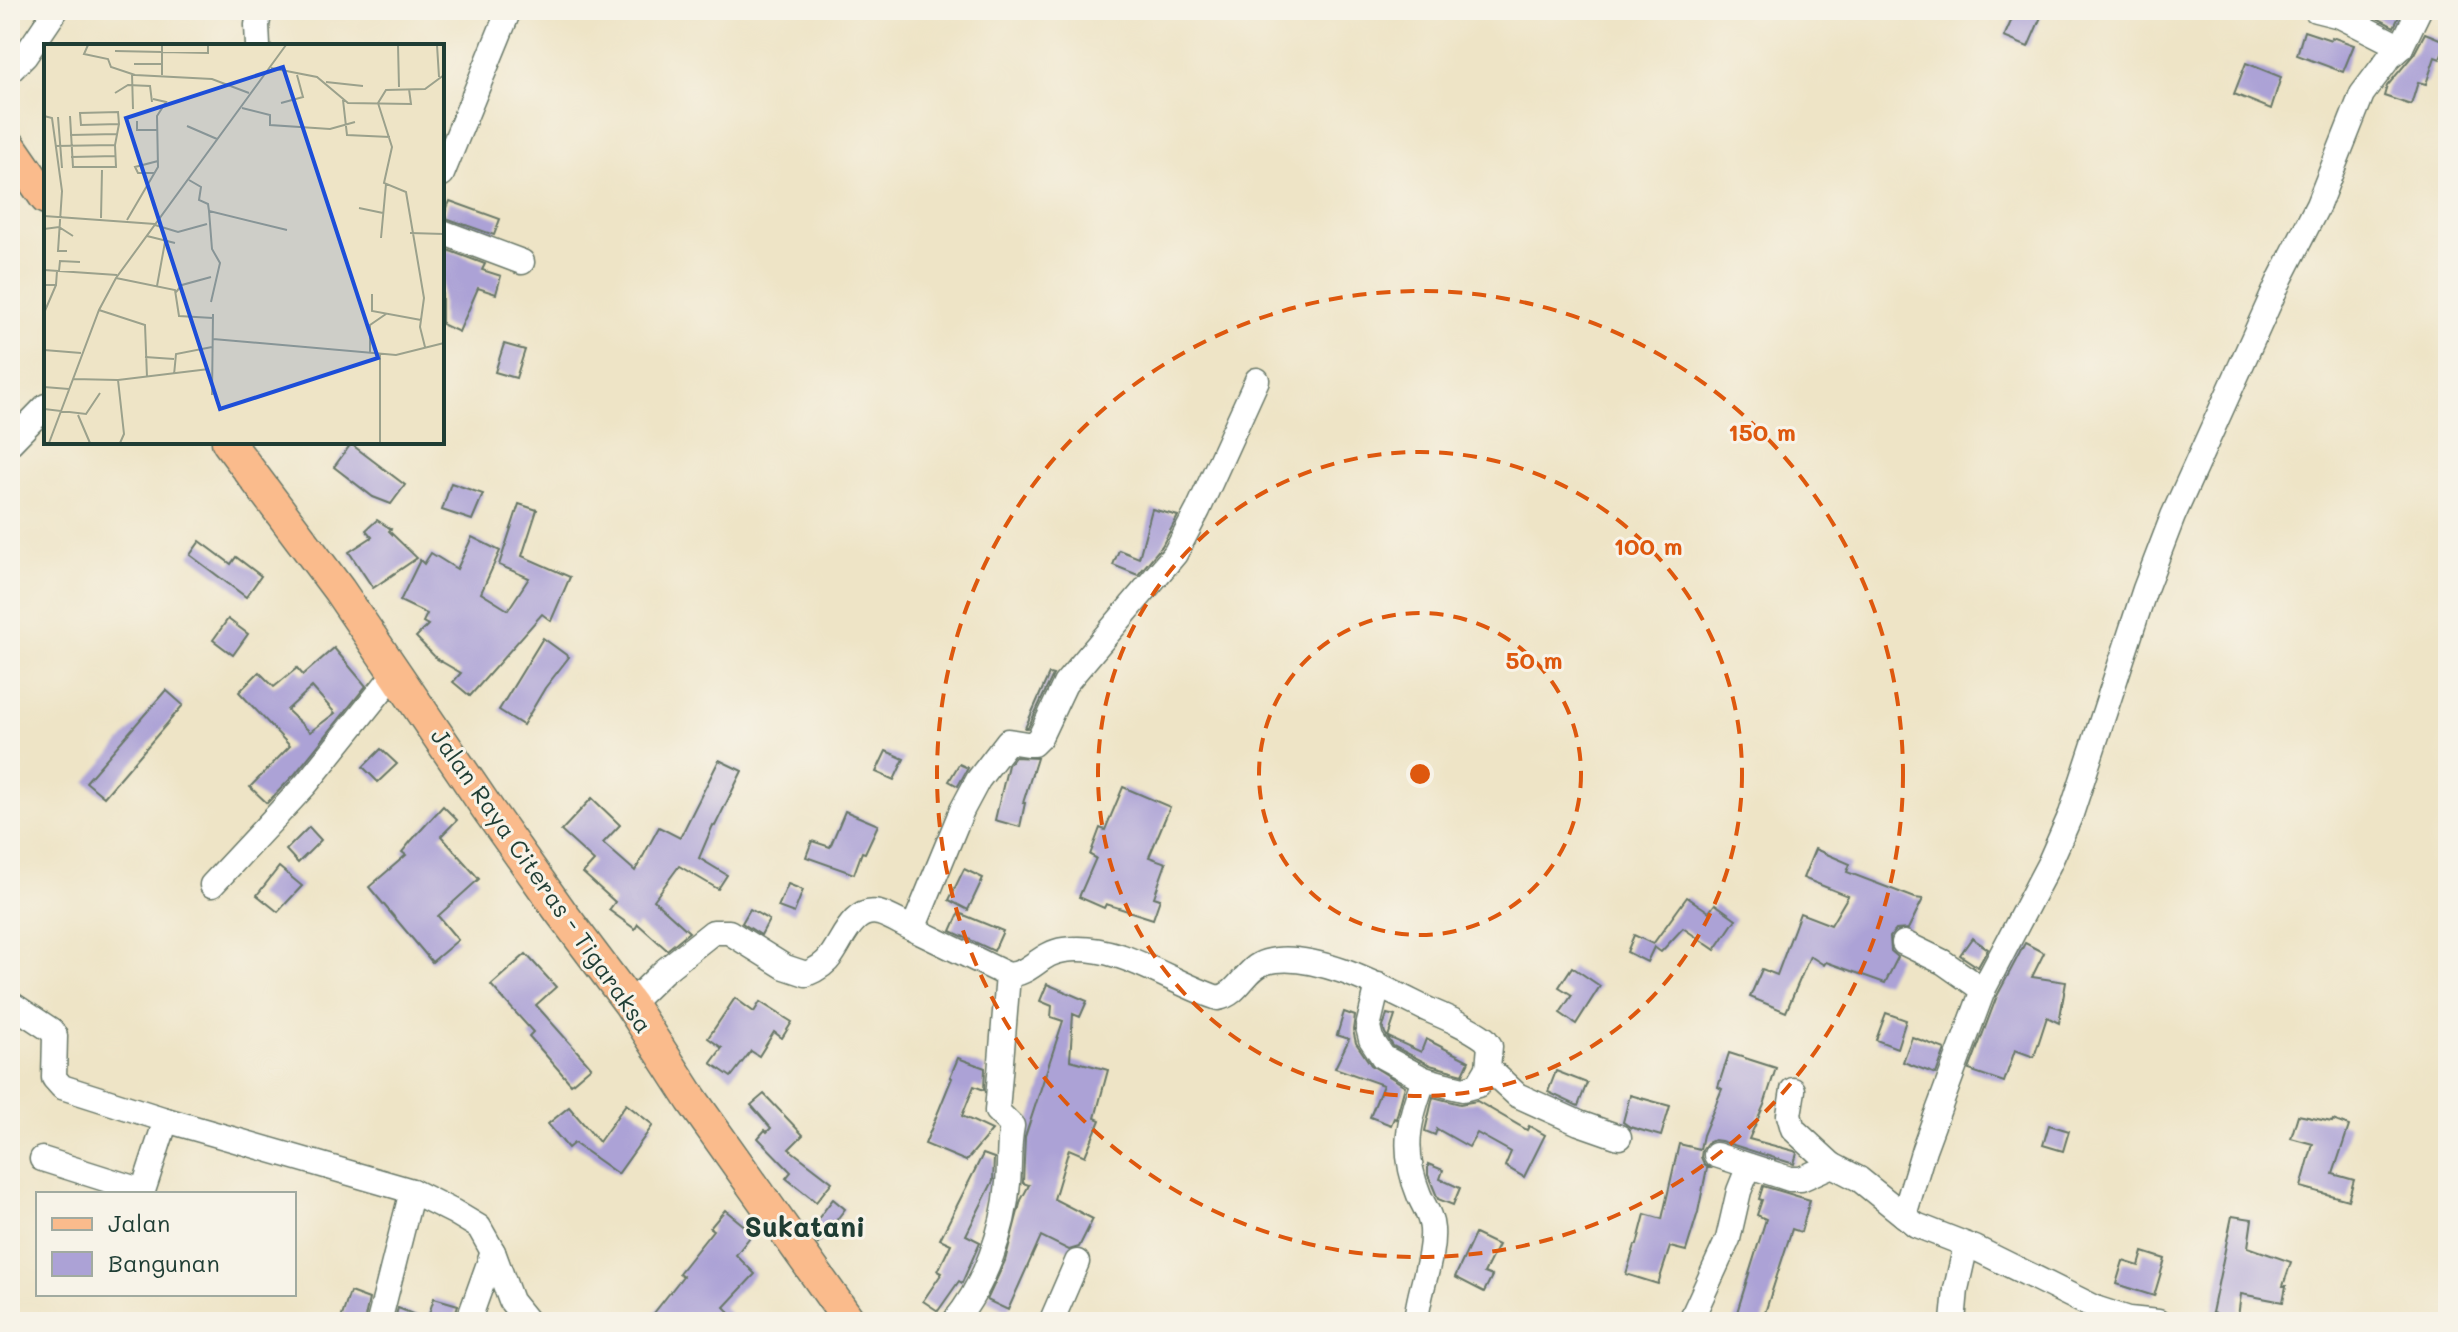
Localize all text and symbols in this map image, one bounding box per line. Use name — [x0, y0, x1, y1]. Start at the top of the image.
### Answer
inset map — [44, 44, 444, 444]
text: 150 m — [1728, 416, 1796, 447]
text: 100 m — [1613, 530, 1683, 561]
text: 50 m — [1505, 644, 1563, 675]
street label: Jalan Raya Citeras - Tigaraksa — [425, 722, 660, 1039]
centre of rings — [1406, 760, 1434, 788]
legend — [36, 1192, 296, 1296]
text: Jalan — [108, 1207, 170, 1238]
district label: Sukatani — [744, 1208, 866, 1244]
text: Bangunan — [108, 1247, 220, 1278]

